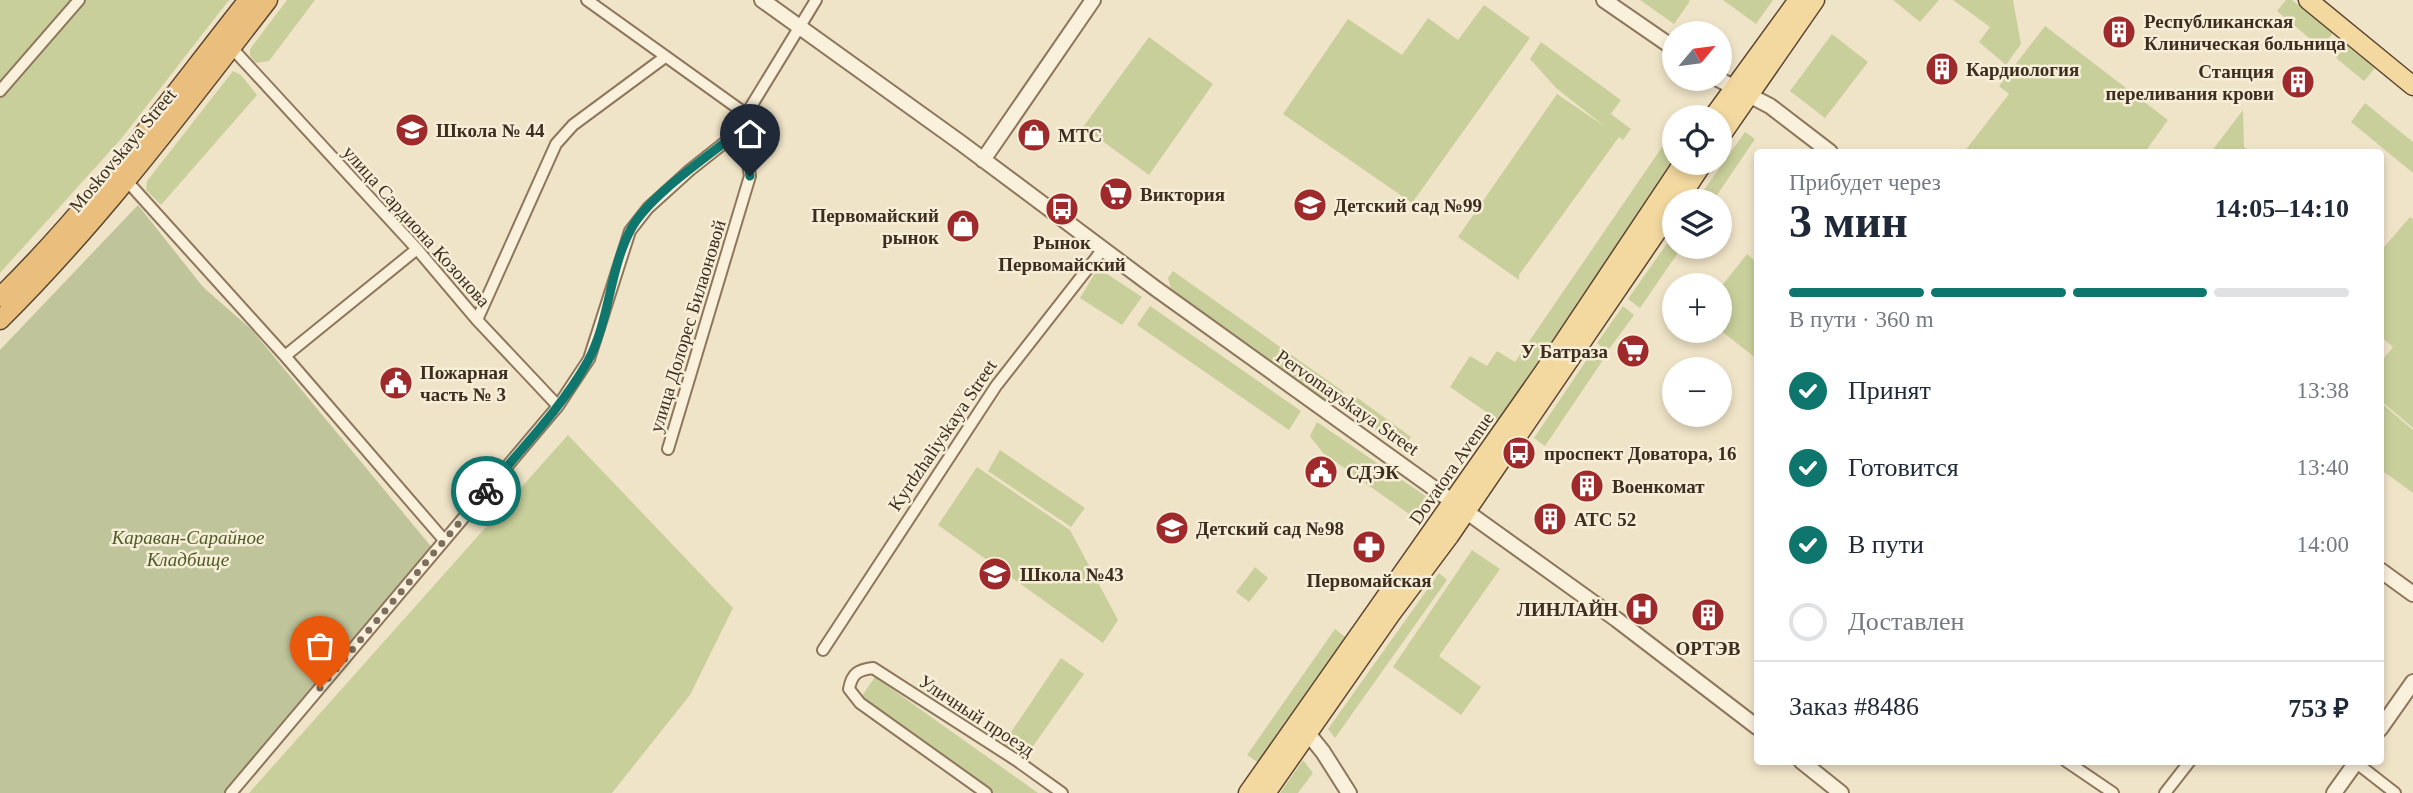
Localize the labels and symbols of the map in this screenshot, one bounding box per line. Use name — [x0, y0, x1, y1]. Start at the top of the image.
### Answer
place label: Республиканская Клиническая больница — [2144, 11, 2346, 54]
building icon: Республиканская Клиническая больница — [2100, 13, 2138, 51]
north arrow — [1662, 21, 1732, 91]
building icon: Кардиология — [1923, 50, 1961, 88]
place label: Кардиология — [1966, 59, 2079, 80]
place label: Станция переливания крови — [2106, 61, 2274, 104]
building icon: Станция переливания крови — [2279, 63, 2317, 101]
street label: Moskovskaya Street — [65, 84, 181, 216]
pin — [720, 104, 780, 176]
school or university icon: Школа № 44 — [393, 111, 431, 149]
shop icon: МТС — [1015, 116, 1053, 154]
place label: Школа № 44 — [436, 120, 545, 141]
place label: МТС — [1058, 125, 1102, 146]
street label: улица Сардиона Козонова — [339, 141, 495, 312]
supermarket icon: Виктория — [1097, 175, 1135, 213]
place label: Виктория — [1140, 184, 1225, 205]
school or university icon: Детский сад №99 — [1291, 186, 1329, 224]
bus stop icon: Рынок Первомайский — [1043, 190, 1081, 228]
place label: Детский сад №99 — [1334, 195, 1482, 216]
place label: Первомайский рынок — [811, 205, 939, 248]
shop icon: Первомайский рынок — [944, 207, 982, 245]
street label: улица Долорес Билаоновой — [645, 217, 730, 435]
place label: Рынок Первомайский — [998, 232, 1126, 275]
supermarket icon: У Батраза — [1614, 332, 1652, 370]
place label: У Батраза — [1521, 341, 1608, 362]
street label: Pervomayskaya Street — [1272, 345, 1424, 460]
street label: Kyrdzhaliyskaya Street — [884, 355, 1001, 515]
place label: Пожарная часть № 3 — [420, 362, 508, 405]
public building icon: Пожарная часть № 3 — [377, 364, 415, 402]
street label: Dovatora Avenue — [1405, 408, 1498, 528]
bus stop icon: проспект Доватора, 16 — [1500, 434, 1538, 472]
place label: проспект Доватора, 16 — [1544, 443, 1736, 464]
public building icon: СДЭК — [1302, 453, 1340, 491]
courier — [451, 456, 521, 526]
place label: СДЭК — [1346, 462, 1399, 483]
building icon: Военкомат — [1568, 467, 1606, 505]
place label: Военкомат — [1612, 476, 1705, 497]
building icon: АТС 52 — [1531, 500, 1569, 538]
school or university icon: Детский сад №98 — [1153, 509, 1191, 547]
place label: АТС 52 — [1574, 509, 1636, 530]
place label: Детский сад №98 — [1196, 518, 1344, 539]
park label: Караван-Сарайное Кладбище — [111, 527, 264, 570]
pharmacy icon: Первомайская — [1350, 528, 1388, 566]
school or university icon: Школа №43 — [976, 555, 1014, 593]
place label: Школа №43 — [1020, 564, 1124, 585]
place label: Первомайская — [1306, 570, 1432, 591]
hospital icon: ЛИНЛАЙН — [1623, 590, 1661, 628]
building icon: ОРТЭВ — [1689, 596, 1727, 634]
place label: ЛИНЛАЙН — [1517, 599, 1618, 620]
pin — [290, 616, 350, 688]
place label: ОРТЭВ — [1676, 638, 1741, 659]
street label: Уличный проезд — [915, 670, 1039, 761]

